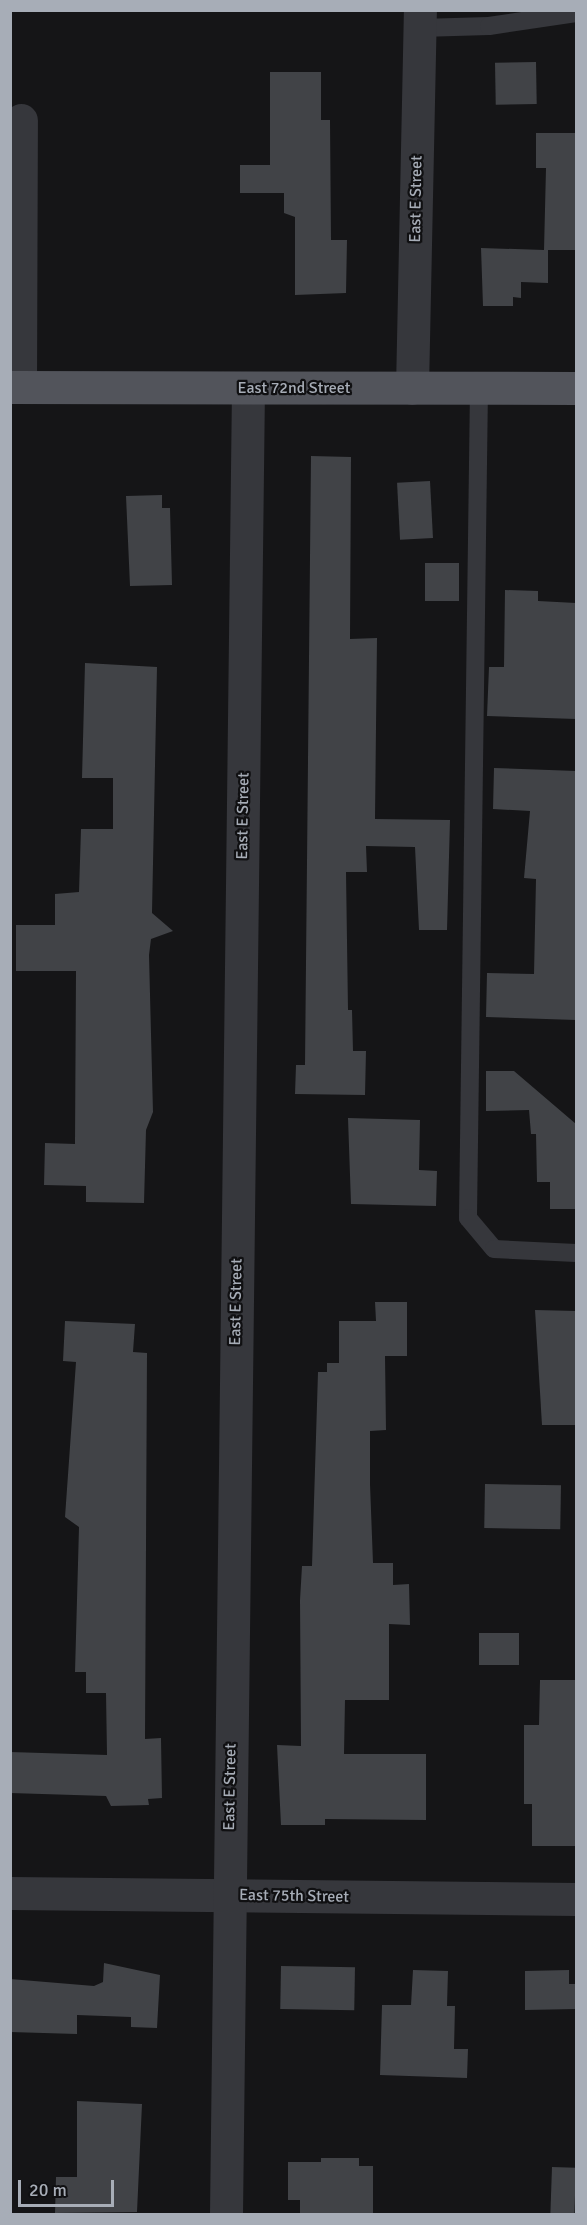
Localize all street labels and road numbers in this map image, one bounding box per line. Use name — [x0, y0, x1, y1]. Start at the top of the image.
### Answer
street label: East E Street — [406, 155, 426, 243]
street label: East 72nd Street — [238, 378, 350, 398]
street label: East E Street — [233, 772, 253, 860]
street label: East E Street — [226, 1258, 246, 1346]
street label: East E Street — [220, 1743, 240, 1831]
street label: East 75th Street — [239, 1885, 349, 1907]

